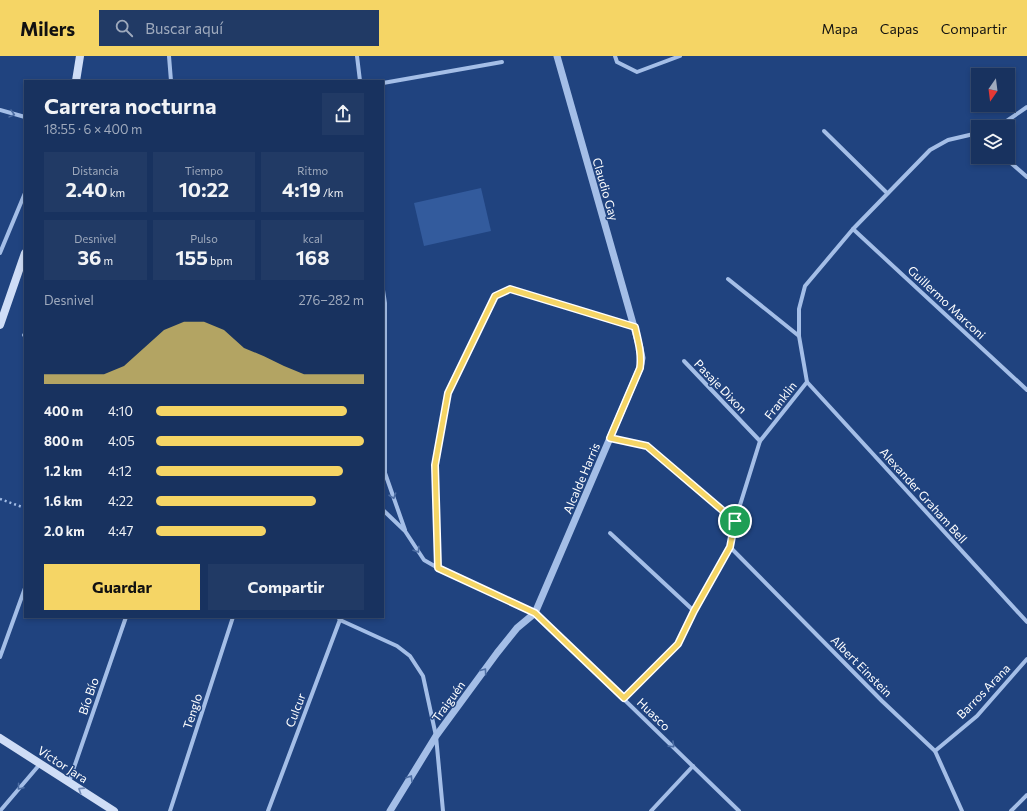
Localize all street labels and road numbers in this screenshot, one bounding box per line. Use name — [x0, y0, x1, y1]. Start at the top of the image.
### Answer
street label: Claudio Gay — [590, 156, 622, 222]
street label: Guillermo Marconi — [905, 262, 989, 342]
street label: Pasaje Dixon — [692, 356, 750, 416]
street label: Franklin — [761, 378, 799, 422]
street label: Alcalde Harris — [560, 440, 602, 516]
street label: Alexander Graham Bell — [878, 444, 970, 546]
street label: Albert Einstein — [829, 633, 895, 699]
street label: Barros Arana — [953, 661, 1013, 721]
street label: Bío Bío — [75, 676, 101, 716]
street label: Traiguén — [428, 678, 468, 724]
street label: Tenglo — [180, 691, 204, 731]
street label: Culcur — [282, 691, 308, 729]
street label: Huasco — [635, 695, 673, 733]
street label: Víctor Jara — [35, 743, 91, 786]

